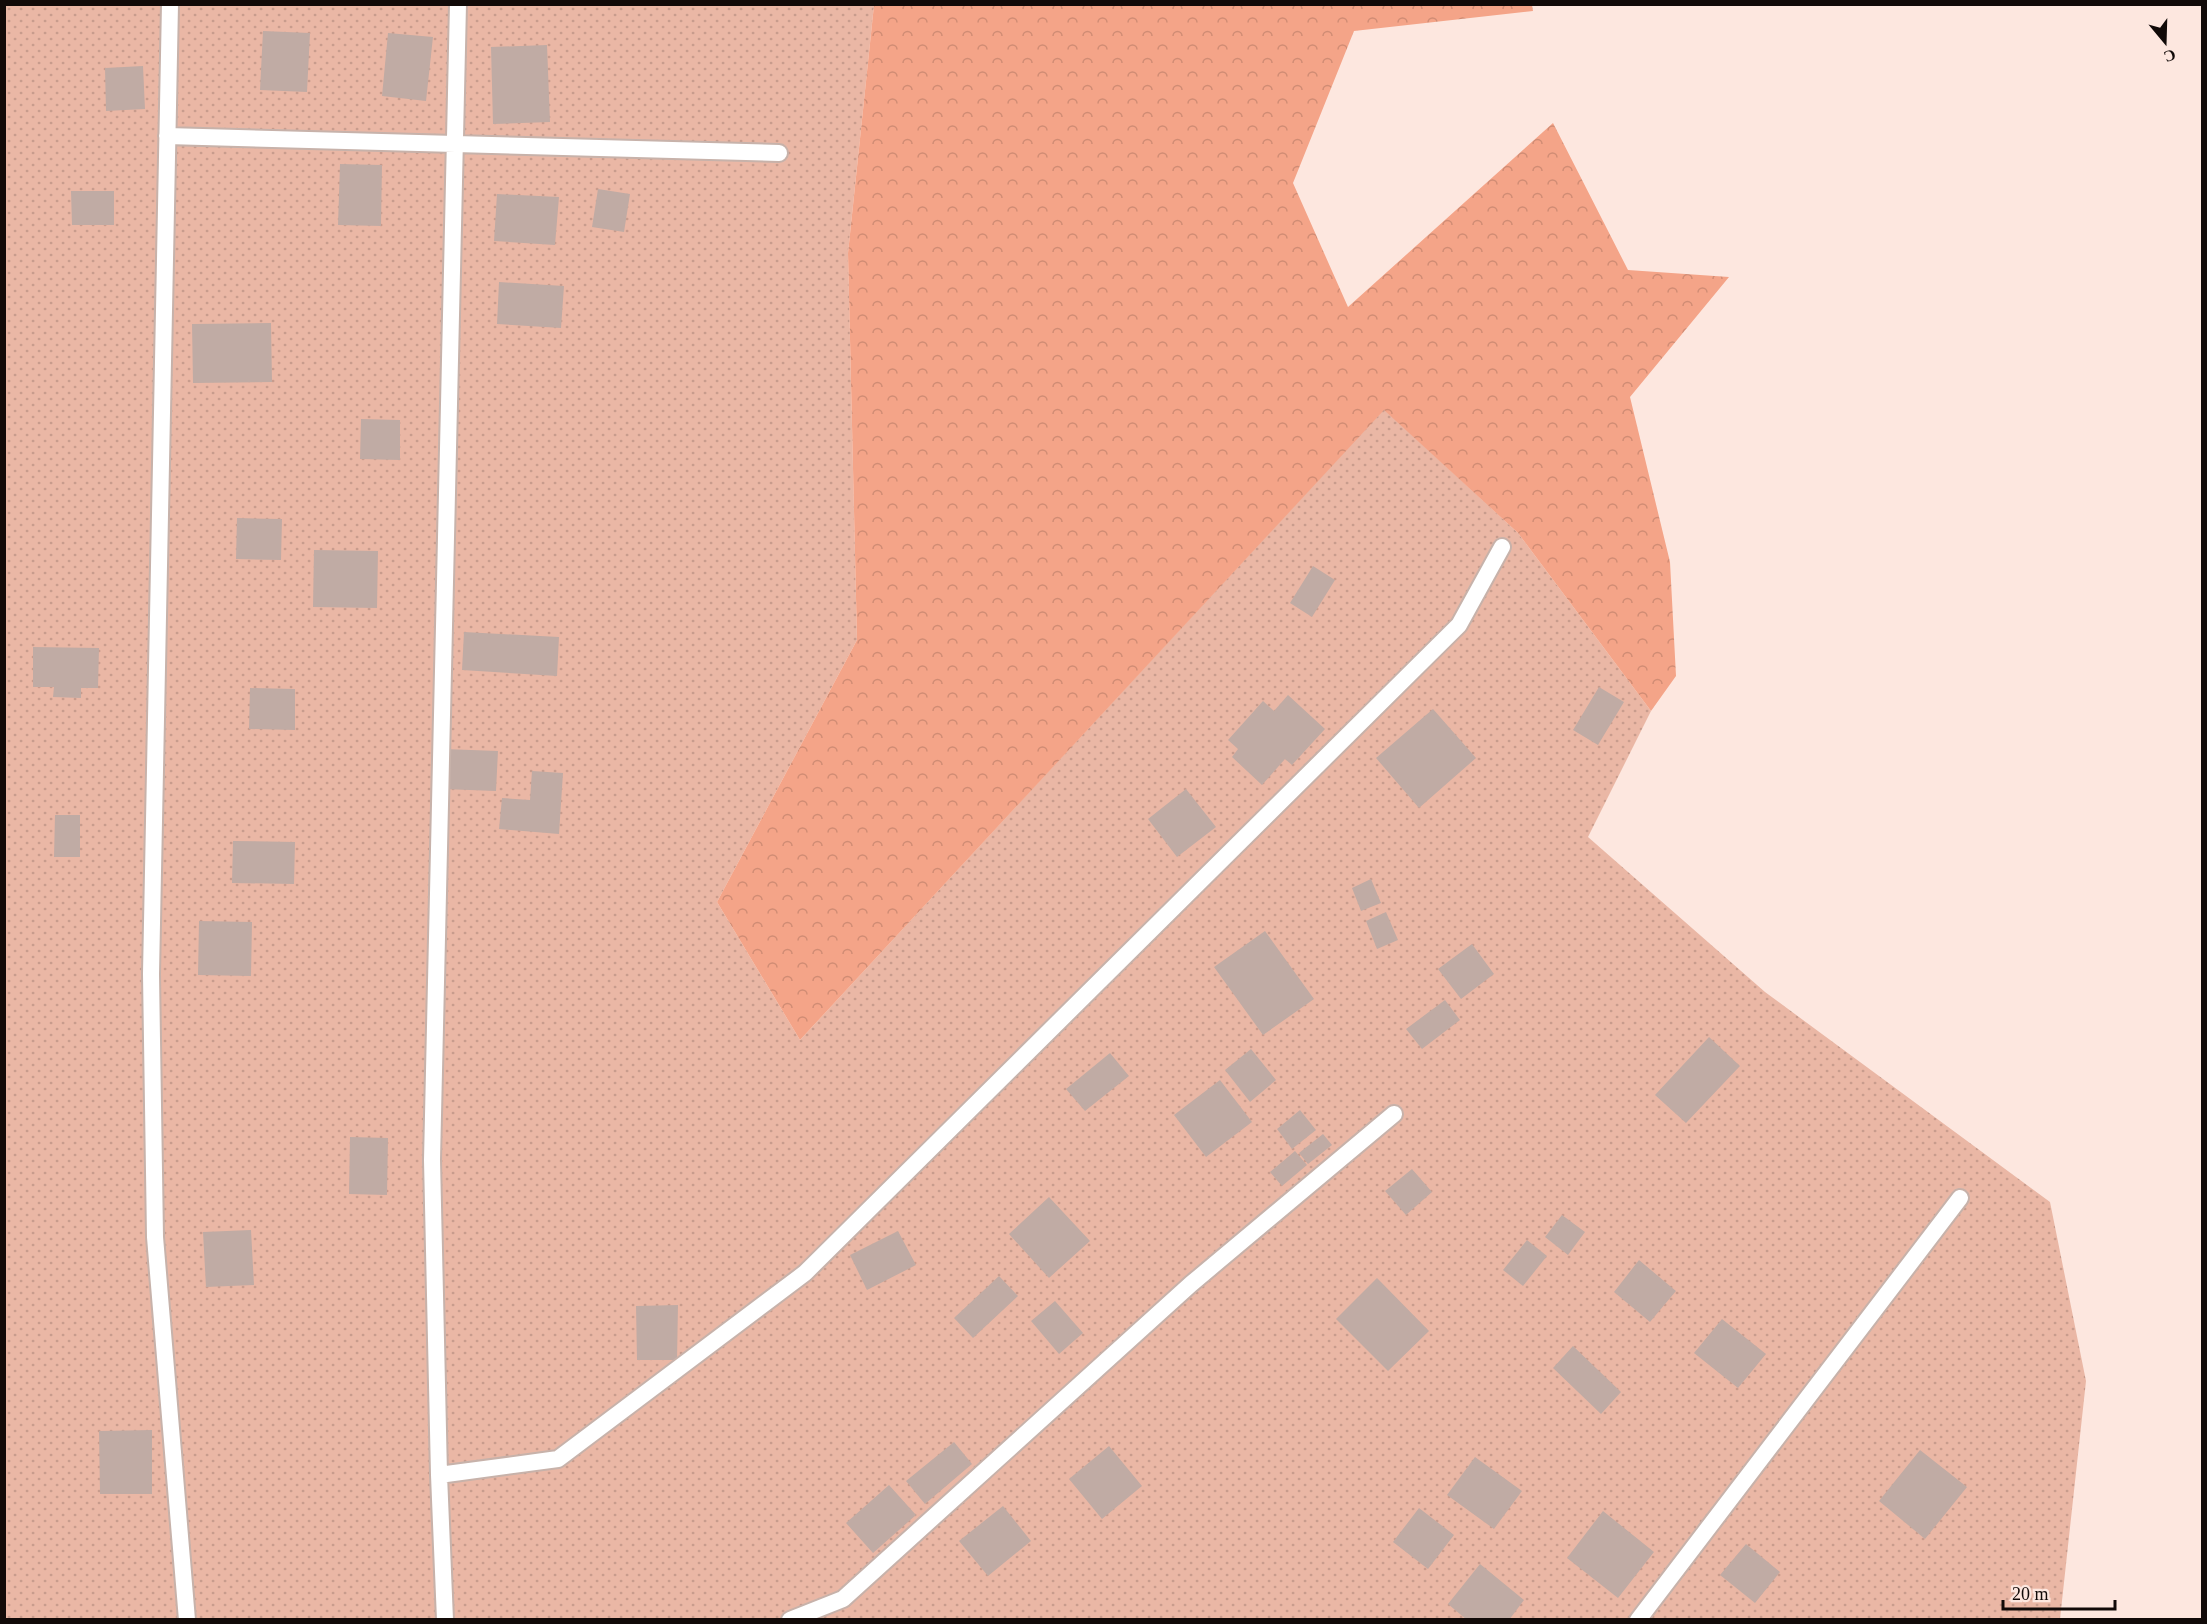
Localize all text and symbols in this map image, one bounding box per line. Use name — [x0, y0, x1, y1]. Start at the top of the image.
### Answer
north arrow — [2135, 12, 2195, 72]
text: С — [2161, 46, 2178, 66]
scale bar — [2003, 1573, 2116, 1611]
text: 20 m — [2012, 1584, 2049, 1604]

